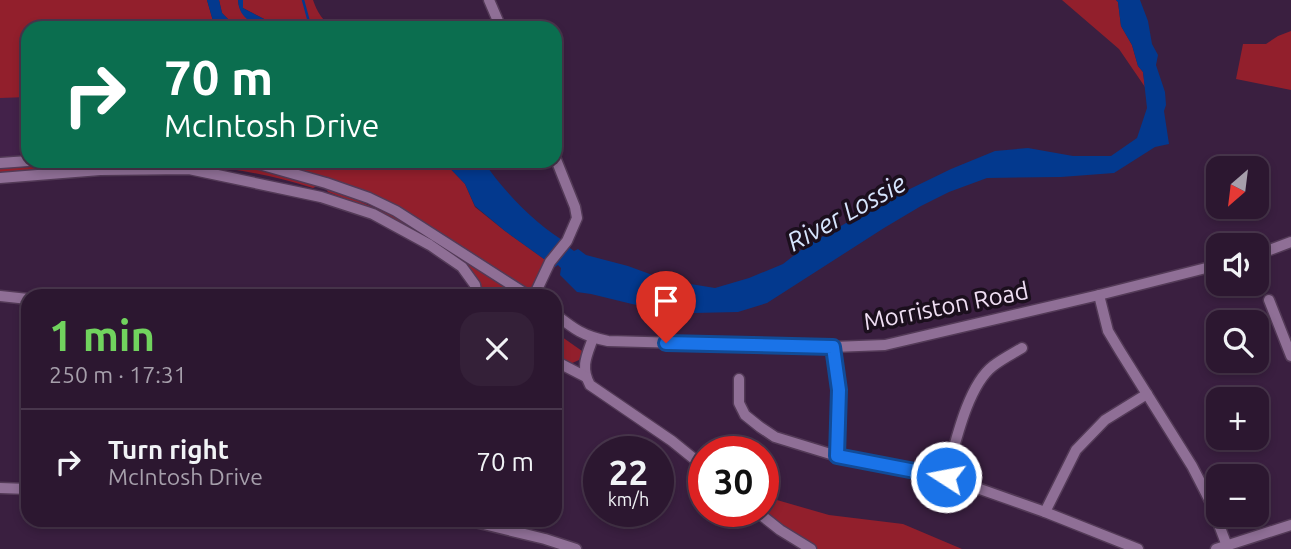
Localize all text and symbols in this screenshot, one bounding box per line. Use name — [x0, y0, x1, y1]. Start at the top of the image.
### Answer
icon: right — [49, 49, 140, 140]
text: 70 m — [164, 49, 273, 104]
text: McIntosh Drive — [164, 107, 380, 143]
north arrow — [1206, 156, 1269, 219]
map controls — [1206, 156, 1269, 527]
water label: River Lossie — [782, 168, 910, 256]
button: sound — [1206, 233, 1269, 296]
pin — [636, 271, 696, 343]
street label: Morriston Road — [861, 277, 1031, 335]
icon: arrive — [647, 282, 685, 320]
button: search — [1206, 310, 1269, 373]
text: 1 min — [49, 312, 155, 359]
button: close — [460, 312, 534, 386]
text: 250 m · 17:31 — [49, 362, 187, 387]
button: + — [1206, 387, 1269, 450]
text: Turn right — [108, 435, 229, 464]
speed limit sign: 30 — [688, 436, 779, 527]
position arrow — [909, 440, 983, 514]
icon: right — [49, 443, 87, 481]
text: 70 m — [476, 447, 534, 476]
text: 22 — [609, 452, 648, 492]
text: McIntosh Drive — [108, 464, 263, 489]
button: − — [1206, 464, 1269, 527]
text: km/h — [608, 489, 649, 509]

